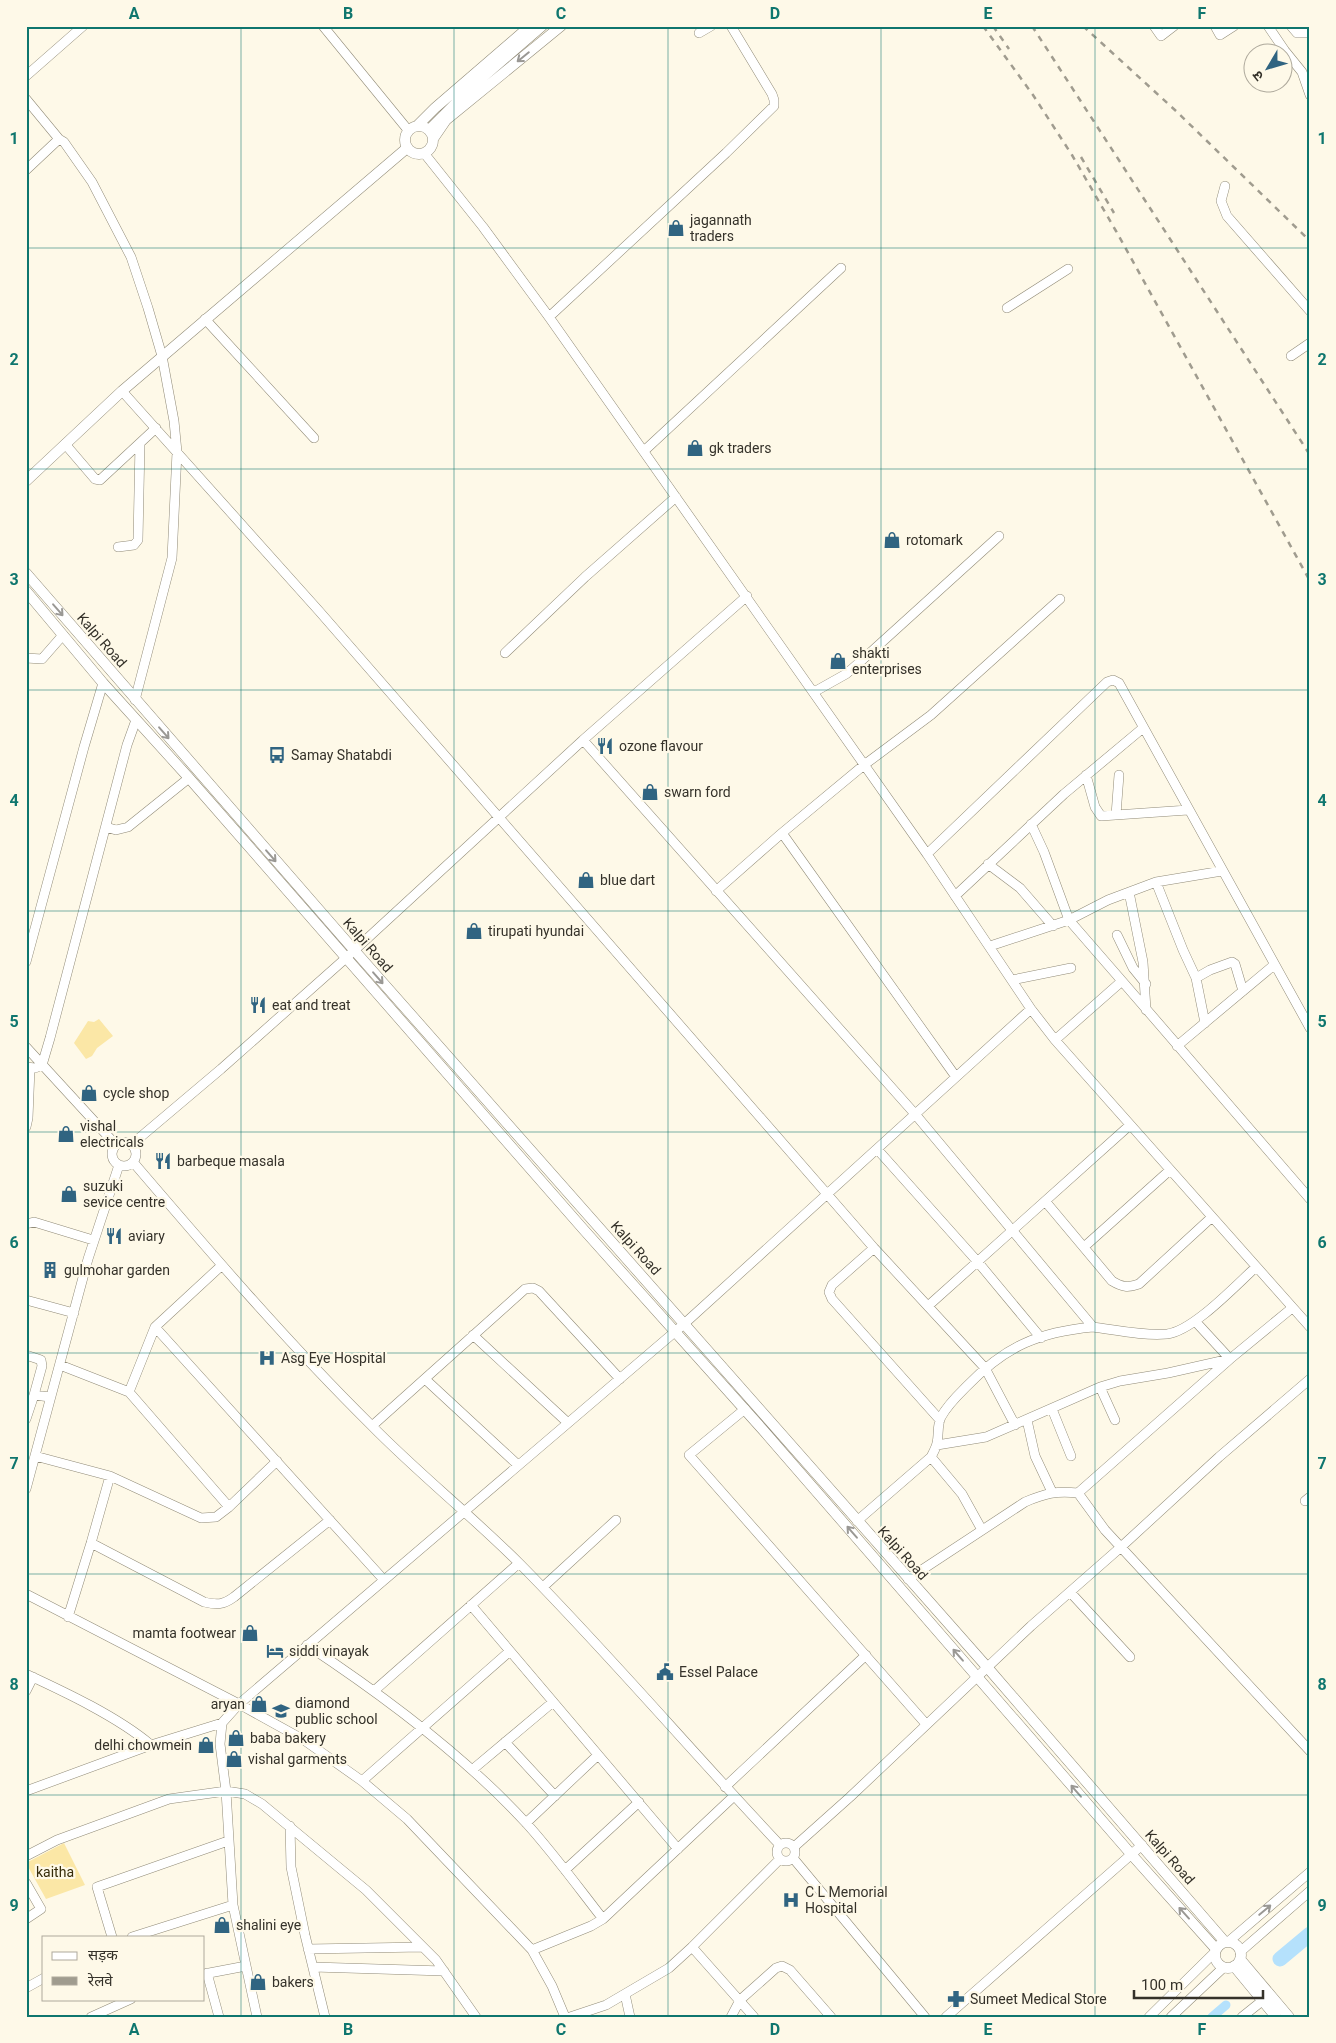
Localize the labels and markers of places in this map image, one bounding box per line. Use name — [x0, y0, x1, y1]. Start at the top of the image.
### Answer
place label: jagannath traders — [689, 212, 752, 244]
shop icon: jagannath traders — [666, 218, 686, 238]
shop icon: gk traders — [685, 438, 705, 458]
place label: gk traders — [709, 440, 771, 456]
shop icon: rotomark — [882, 530, 902, 550]
place label: rotomark — [906, 532, 964, 548]
place label: shakti enterprises — [852, 645, 922, 677]
shop icon: shakti enterprises — [828, 651, 848, 671]
restaurant icon: ozone flavour — [595, 736, 615, 756]
place label: ozone flavour — [619, 738, 703, 754]
bus stop icon: Samay Shatabdi — [267, 745, 287, 765]
place label: Samay Shatabdi — [291, 747, 392, 763]
shop icon: swarn ford — [640, 782, 660, 802]
place label: swarn ford — [664, 784, 731, 800]
shop icon: blue dart — [576, 870, 596, 890]
place label: blue dart — [600, 872, 655, 888]
shop icon: tirupati hyundai — [464, 921, 484, 941]
place label: tirupati hyundai — [488, 923, 584, 939]
restaurant icon: eat and treat — [248, 995, 268, 1015]
place label: eat and treat — [272, 997, 351, 1013]
shop icon: cycle shop — [79, 1083, 99, 1103]
place label: cycle shop — [103, 1085, 169, 1101]
place label: vishal electricals — [80, 1118, 144, 1150]
shop icon: vishal electricals — [56, 1124, 76, 1144]
restaurant icon: barbeque masala — [153, 1151, 173, 1171]
place label: barbeque masala — [177, 1153, 285, 1169]
place label: suzuki sevice centre — [83, 1178, 165, 1210]
shop icon: suzuki sevice centre — [59, 1184, 79, 1204]
restaurant icon: aviary — [104, 1226, 124, 1246]
place label: aviary — [128, 1228, 165, 1244]
building icon: gulmohar garden — [40, 1260, 60, 1280]
place label: gulmohar garden — [64, 1262, 170, 1278]
hospital icon: Asg Eye Hospital — [257, 1348, 277, 1368]
place label: Asg Eye Hospital — [281, 1350, 386, 1366]
shop icon: mamta footwear — [240, 1623, 260, 1643]
place label: mamta footwear — [132, 1625, 236, 1641]
hotel icon: siddi vinayak — [265, 1641, 285, 1661]
place label: siddi vinayak — [289, 1643, 370, 1659]
public building icon: Essel Palace — [655, 1662, 675, 1682]
place label: Essel Palace — [679, 1664, 758, 1680]
shop icon: aryan — [249, 1694, 269, 1714]
place label: diamond public school — [295, 1695, 378, 1727]
place label: aryan — [211, 1696, 245, 1712]
school or university icon: diamond public school — [271, 1701, 291, 1721]
shop icon: baba bakery — [226, 1728, 246, 1748]
place label: baba bakery — [250, 1730, 326, 1746]
shop icon: delhi chowmein — [196, 1735, 216, 1755]
place label: delhi chowmein — [94, 1737, 192, 1753]
shop icon: vishal garments — [224, 1749, 244, 1769]
place label: vishal garments — [248, 1751, 347, 1767]
place label: C L Memorial Hospital — [805, 1884, 888, 1916]
hospital icon: C L Memorial Hospital — [781, 1890, 801, 1910]
shop icon: shalini eye — [212, 1915, 232, 1935]
place label: shalini eye — [236, 1917, 301, 1933]
shop icon: bakers — [248, 1972, 268, 1992]
place label: bakers — [272, 1974, 314, 1990]
pharmacy icon: Sumeet Medical Store — [946, 1989, 966, 2009]
place label: Sumeet Medical Store — [970, 1991, 1107, 2007]

